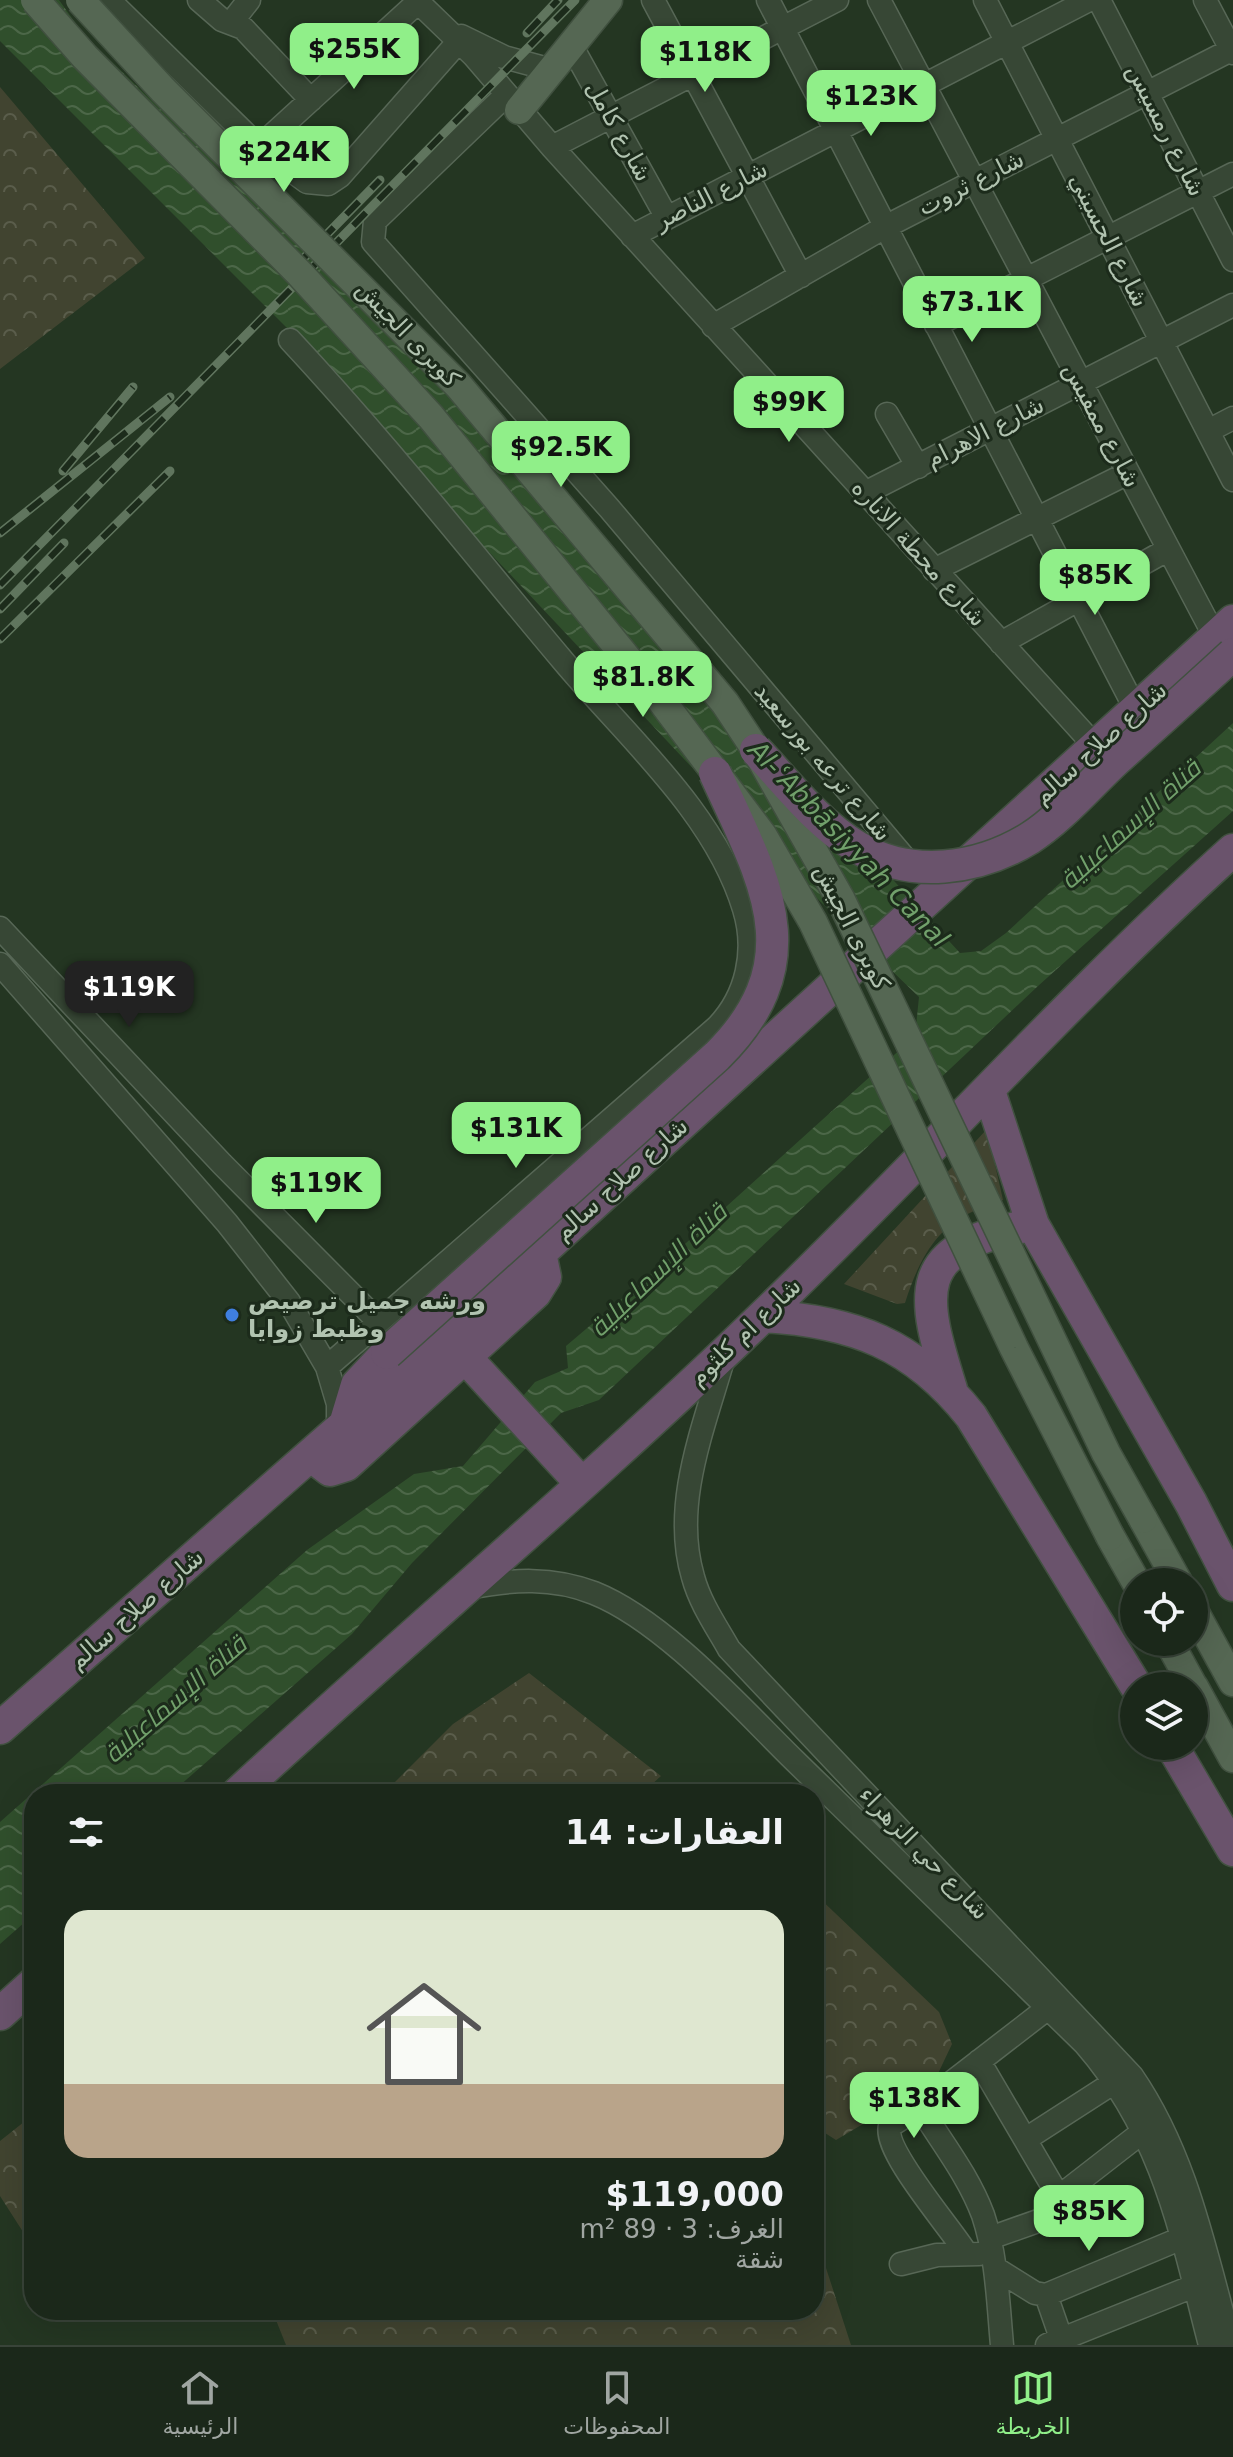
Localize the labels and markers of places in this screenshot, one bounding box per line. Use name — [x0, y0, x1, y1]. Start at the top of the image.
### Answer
pin: $255K — [298, 23, 410, 91]
pin: $118K — [649, 26, 761, 94]
pin: $123K — [815, 70, 927, 138]
pin: $224K — [228, 126, 340, 194]
pin: $73.1K — [907, 276, 1037, 344]
pin: $99K — [742, 376, 836, 444]
pin: $92.5K — [496, 421, 626, 489]
pin: $85K — [1048, 549, 1142, 617]
pin: $81.8K — [578, 651, 708, 719]
pin: $119K — [73, 961, 185, 1029]
pin: $131K — [460, 1102, 572, 1170]
pin: $119K — [260, 1157, 372, 1225]
place label: ورشه جميل ترصيص وظبط زوايا — [248, 1287, 486, 1343]
marker: ورشه جميل ترصيص وظبط زوايا — [223, 1306, 241, 1324]
pin: $138K — [858, 2072, 970, 2140]
pin: $85K — [1042, 2185, 1136, 2253]

